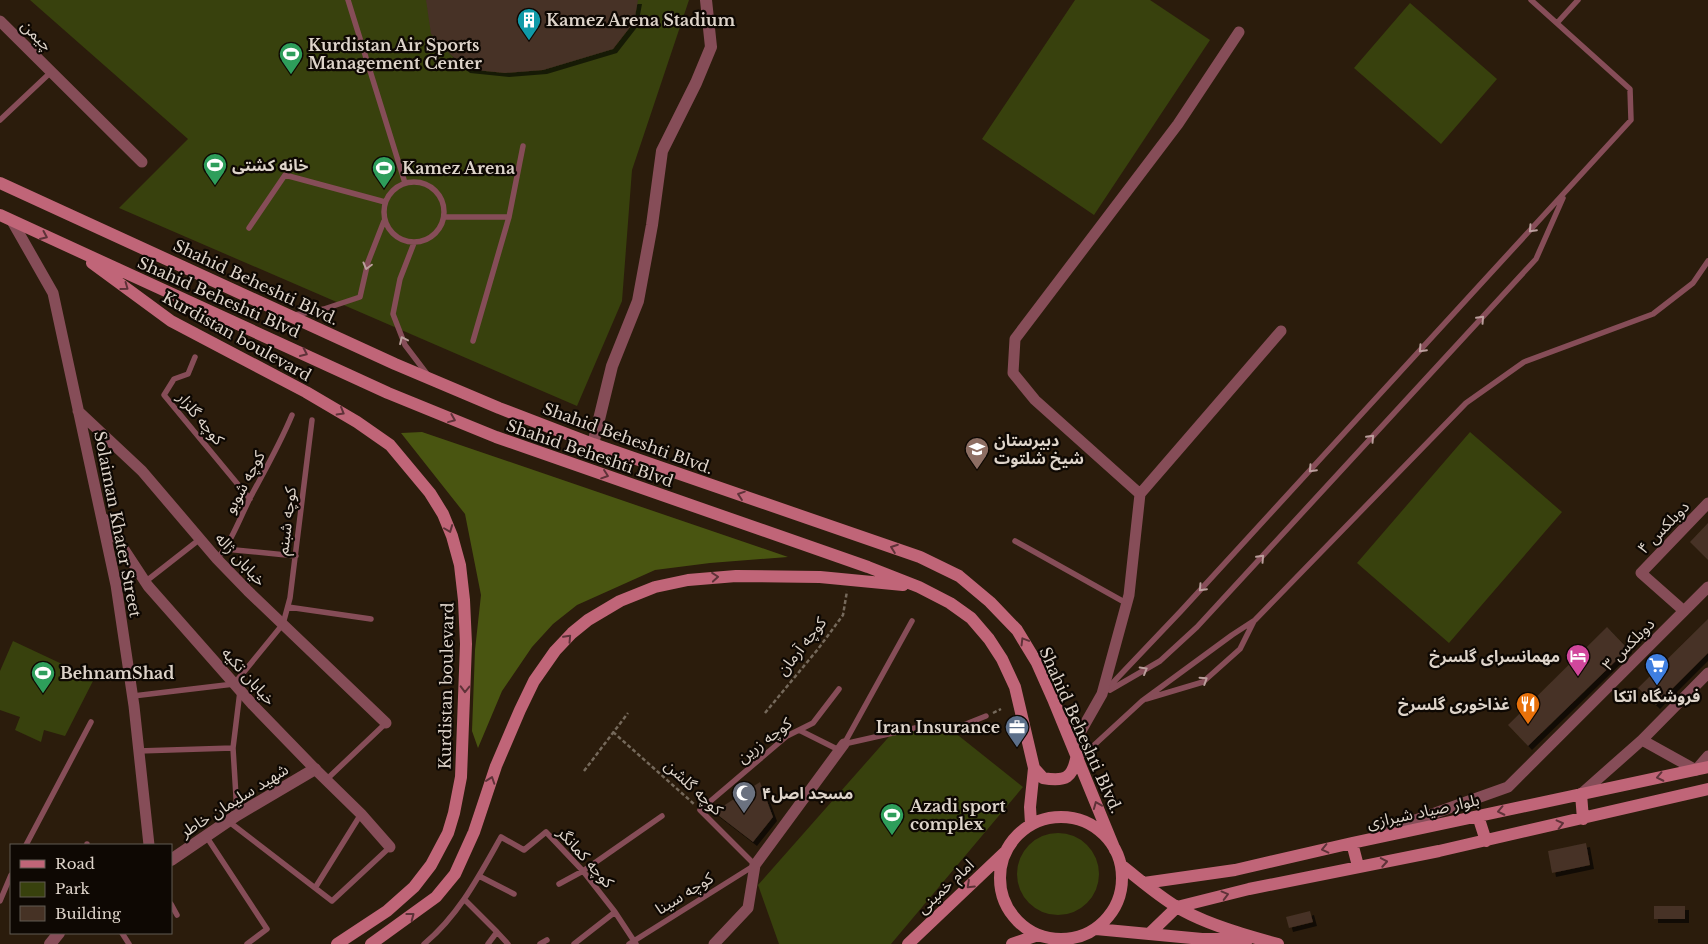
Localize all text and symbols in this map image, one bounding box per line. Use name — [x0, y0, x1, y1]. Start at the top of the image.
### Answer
building icon: Kamez Arena Stadium — [516, 7, 542, 41]
place label: Kamez Arena Stadium — [546, 10, 735, 30]
street label: چیمن — [16, 15, 57, 56]
place label: Kurdistan Air Sports Management Center — [308, 35, 482, 73]
sports icon: Kurdistan Air Sports Management Center — [278, 41, 304, 75]
sports icon: خانه کشتی — [202, 152, 228, 186]
place label: خانه کشتی — [232, 155, 308, 175]
sports icon: Kamez Arena — [371, 155, 397, 189]
place label: Kamez Arena — [402, 158, 515, 178]
one-way arrow — [1529, 224, 1538, 233]
one-way arrow — [39, 229, 48, 240]
street label: Shahid Beheshti Blvd. — [170, 235, 342, 329]
street label: Shahid Beheshti Blvd — [135, 253, 303, 341]
one-way arrow — [362, 262, 373, 271]
one-way arrow — [119, 281, 129, 290]
street label: Kurdistan boulevard — [159, 287, 315, 385]
one-way arrow — [1475, 315, 1484, 324]
one-way arrow — [399, 336, 410, 345]
one-way arrow — [1419, 343, 1428, 352]
one-way arrow — [299, 347, 308, 358]
street label: کوچه گلزار — [172, 387, 229, 450]
street label: Shahid Beheshti Blvd. — [540, 398, 716, 478]
one-way arrow — [335, 406, 344, 416]
one-way arrow — [448, 413, 456, 423]
street label: Shahid Beheshti Blvd — [504, 415, 676, 491]
street label: Solaiman Khater Street — [90, 429, 146, 619]
place label: دبیرستان شیخ شلتوت — [994, 430, 1084, 471]
one-way arrow — [1365, 435, 1374, 444]
school or university icon: دبیرستان شیخ شلتوت — [964, 436, 990, 470]
street label: کوچه شوبو — [219, 447, 270, 517]
one-way arrow — [1309, 463, 1318, 472]
one-way arrow — [600, 469, 609, 479]
street label: کوچه شبنم — [272, 485, 303, 557]
one-way arrow — [737, 491, 745, 501]
street label: دوبلکس ۴ — [1633, 496, 1693, 558]
one-way arrow — [443, 524, 453, 533]
street label: خیابان ژاله — [211, 528, 271, 590]
one-way arrow — [890, 544, 899, 554]
one-way arrow — [1255, 554, 1264, 563]
one-way arrow — [711, 572, 719, 583]
one-way arrow — [1199, 583, 1208, 592]
street label: Kurdistan boulevard — [435, 602, 457, 770]
street label: کوچه آرمان — [772, 612, 831, 680]
street label: دوبلکس ۳ — [1598, 614, 1658, 674]
one-way arrow — [562, 634, 571, 643]
one-way arrow — [1020, 637, 1030, 646]
street label: خیابان تکیه — [218, 643, 280, 709]
hotel icon: مهمانسرای گلسرخ — [1565, 643, 1591, 677]
street label: Shahid Beheshti Blvd. — [1035, 644, 1127, 816]
place label: مهمانسرای گلسرخ — [1429, 646, 1560, 668]
supermarket icon: فروشگاه اتکا — [1644, 652, 1670, 686]
sports icon: BehnamShad — [30, 660, 56, 694]
place label: BehnamShad — [60, 663, 174, 683]
one-way arrow — [1139, 666, 1148, 676]
one-way arrow — [1199, 676, 1208, 686]
one-way arrow — [459, 686, 470, 694]
place label: فروشگاه اتکا — [1614, 686, 1700, 706]
restaurant icon: غذاخوری گلسرخ — [1515, 691, 1541, 725]
place label: غذاخوری گلسرخ — [1398, 694, 1510, 716]
street label: کوچه زرین — [733, 713, 796, 768]
office icon: Iran Insurance — [1004, 714, 1030, 748]
place label: Iran Insurance — [876, 717, 1000, 737]
street label: کوچه گلشن — [660, 755, 728, 820]
street label: شهید سلیمان خاطر — [175, 759, 292, 842]
one-way arrow — [1656, 772, 1665, 782]
one-way arrow — [486, 776, 496, 784]
mosque icon: مسجد اصل۴ — [731, 780, 757, 814]
place label: مسجد اصل۴ — [762, 783, 853, 803]
street label: بلوار صیاد شیرازی — [1365, 789, 1481, 833]
place label: Azadi sport complex — [909, 796, 1006, 834]
one-way arrow — [1093, 801, 1103, 809]
sports icon: Azadi sport complex — [879, 802, 905, 836]
one-way arrow — [1497, 805, 1506, 816]
one-way arrow — [1555, 820, 1563, 830]
street label: کوچه کمانگر — [552, 822, 619, 893]
one-way arrow — [1321, 843, 1330, 854]
legend — [10, 844, 172, 934]
text: Road — [55, 854, 95, 873]
street label: امام خمینی — [912, 854, 980, 920]
one-way arrow — [1379, 857, 1388, 867]
street label: کوچه سینا — [651, 867, 718, 919]
text: Park — [55, 879, 91, 898]
one-way arrow — [966, 879, 975, 888]
one-way arrow — [1220, 890, 1229, 901]
text: Building — [55, 904, 122, 923]
one-way arrow — [405, 913, 415, 922]

